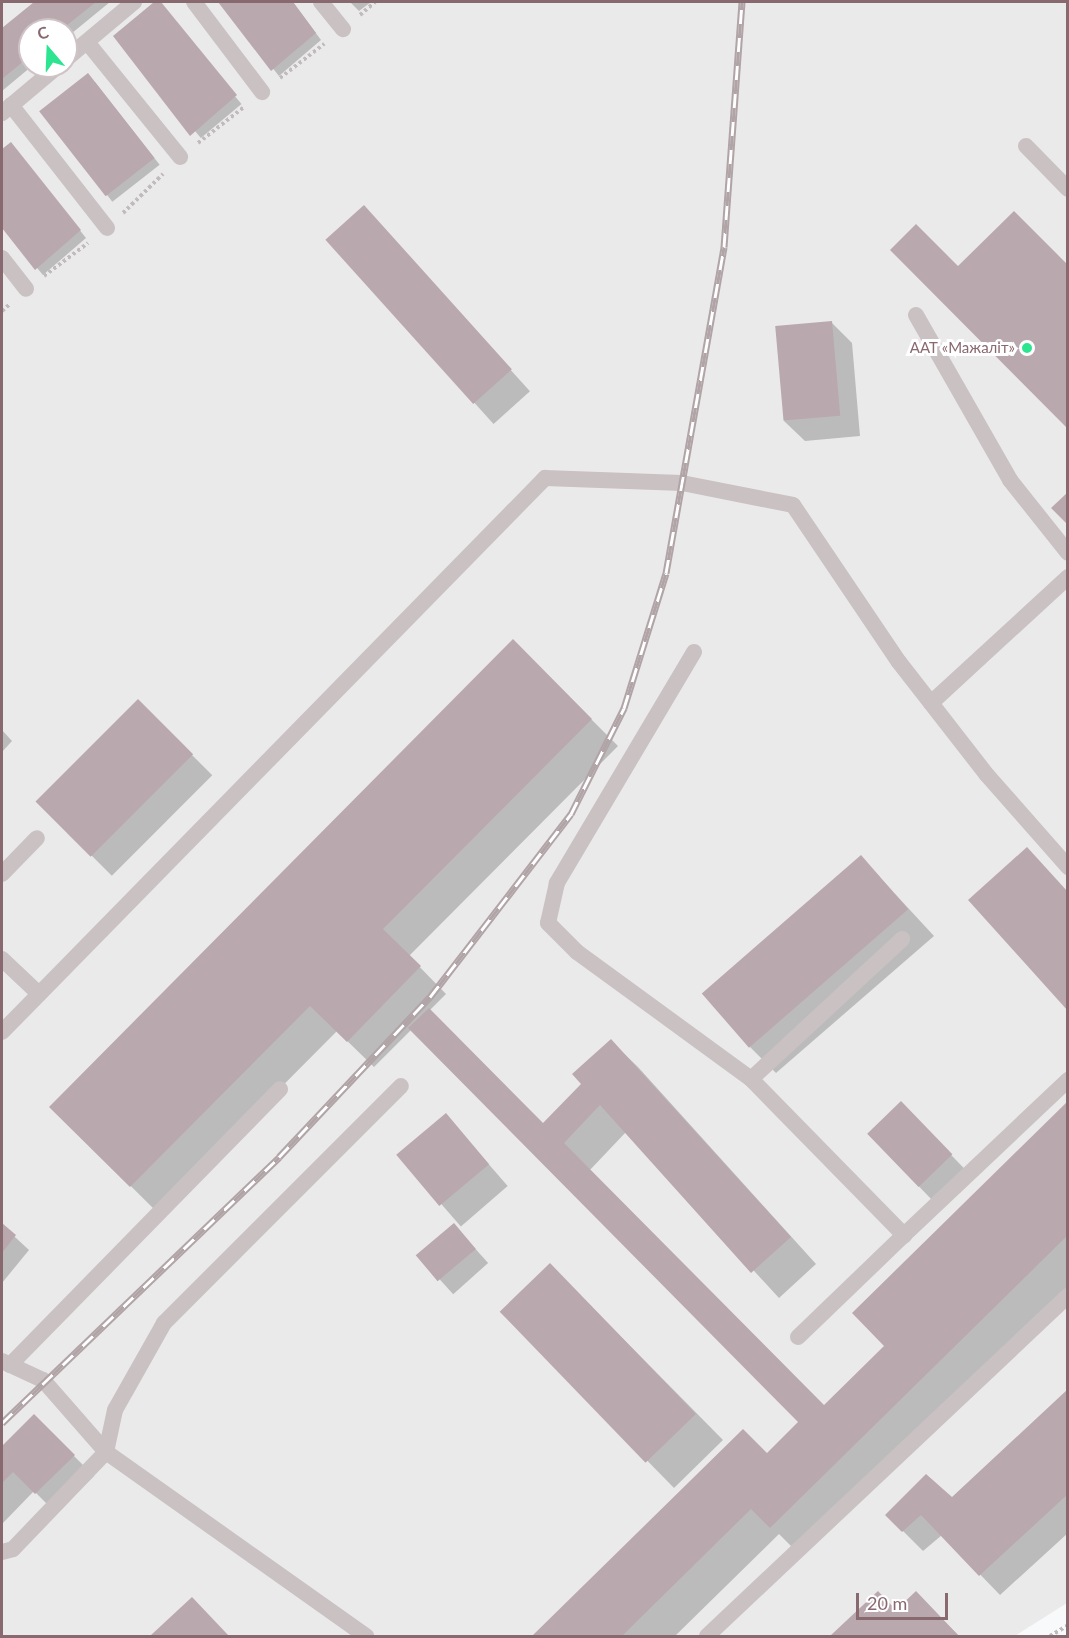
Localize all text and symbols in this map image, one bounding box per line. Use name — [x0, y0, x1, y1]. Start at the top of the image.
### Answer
north arrow — [18, 18, 78, 78]
text: С — [35, 22, 51, 43]
place label: ААТ «Мажаліт» — [910, 339, 1015, 357]
marker: ААТ «Мажаліт» — [1020, 341, 1034, 355]
scale bar — [859, 1581, 950, 1619]
text: 20 m — [867, 1592, 907, 1614]

